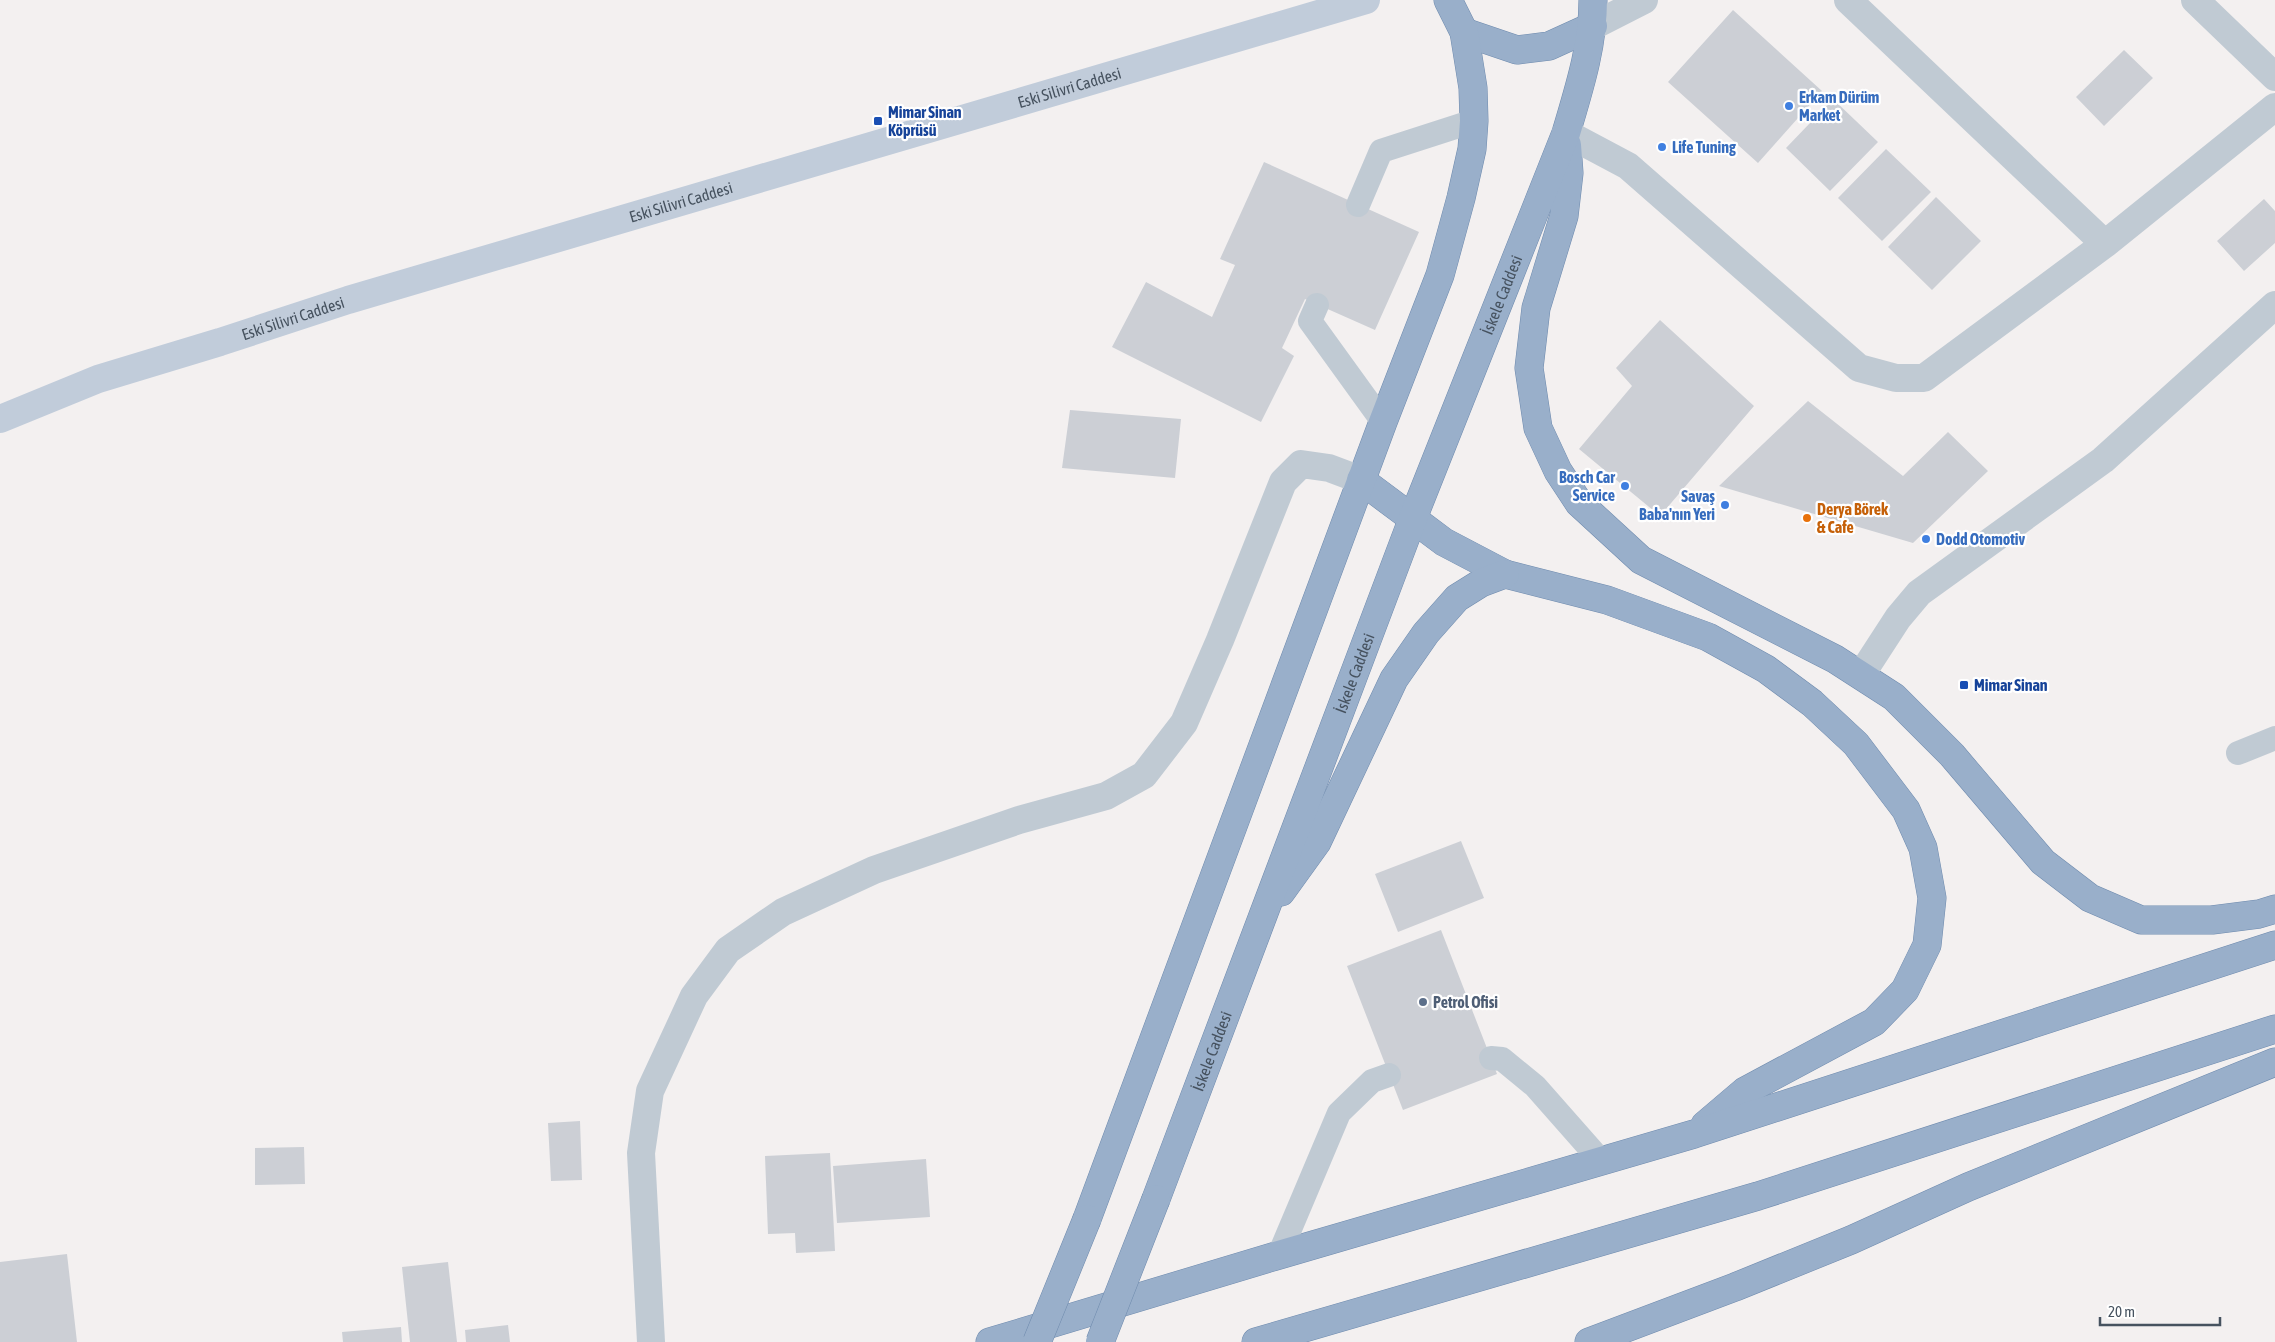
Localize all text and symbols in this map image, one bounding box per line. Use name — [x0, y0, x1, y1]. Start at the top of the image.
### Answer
street label: Eski Silivri Caddesi — [1015, 64, 1123, 111]
place label: Erkam Dürüm Market — [1799, 88, 1879, 124]
marker: Erkam Dürüm Market — [1783, 100, 1795, 112]
place label: Mimar Sinan Köprüsü — [888, 103, 962, 139]
marker: Mimar Sinan Köprüsü — [872, 115, 884, 127]
place label: Life Tuning — [1672, 138, 1736, 156]
marker: Life Tuning — [1656, 141, 1668, 153]
street label: Eski Silivri Caddesi — [627, 178, 735, 226]
street label: İskele Caddesi — [1478, 253, 1526, 337]
street label: Eski Silivri Caddesi — [239, 293, 346, 343]
place label: Bosch Car Service — [1559, 468, 1615, 504]
marker: Bosch Car Service — [1619, 480, 1631, 492]
place label: Savaş Baba'nın Yeri — [1639, 487, 1715, 523]
marker: Savaş Baba'nın Yeri — [1719, 499, 1731, 511]
place label: Derya Börek & Cafe — [1817, 500, 1889, 536]
marker: Derya Börek & Cafe — [1801, 512, 1813, 524]
place label: Dodd Otomotiv — [1936, 530, 2025, 548]
marker: Dodd Otomotiv — [1920, 533, 1932, 545]
street label: İskele Caddesi — [1331, 631, 1378, 716]
place label: Mimar Sinan — [1974, 676, 2048, 694]
marker: Mimar Sinan — [1958, 679, 1970, 691]
place label: Petrol Ofisi — [1433, 993, 1498, 1011]
marker: Petrol Ofisi — [1417, 996, 1429, 1008]
street label: İskele Caddesi — [1189, 1009, 1235, 1094]
scale bar — [2100, 1294, 2220, 1326]
text: 20 m — [2108, 1303, 2135, 1320]

